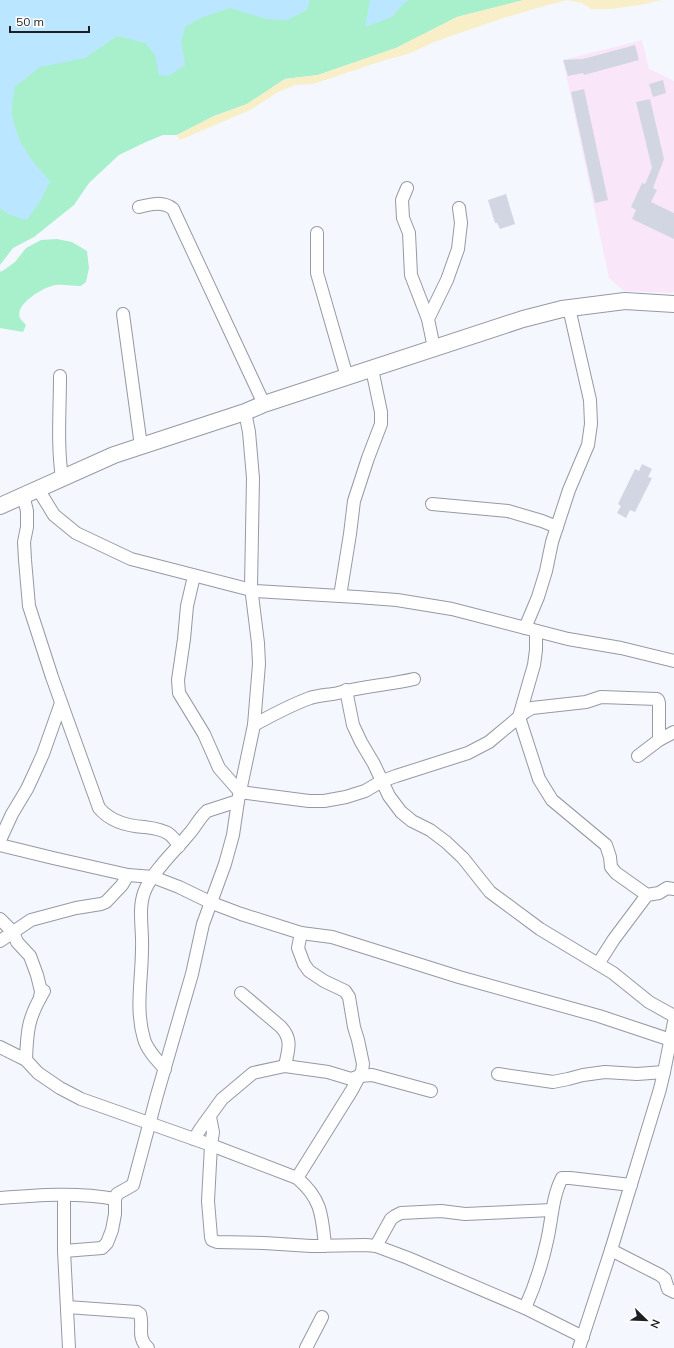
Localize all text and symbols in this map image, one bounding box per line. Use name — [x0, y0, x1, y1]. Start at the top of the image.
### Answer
scale bar — [10, 8, 89, 34]
text: 50 m — [16, 14, 44, 29]
north arrow — [626, 1300, 666, 1340]
text: N — [647, 1317, 663, 1330]

